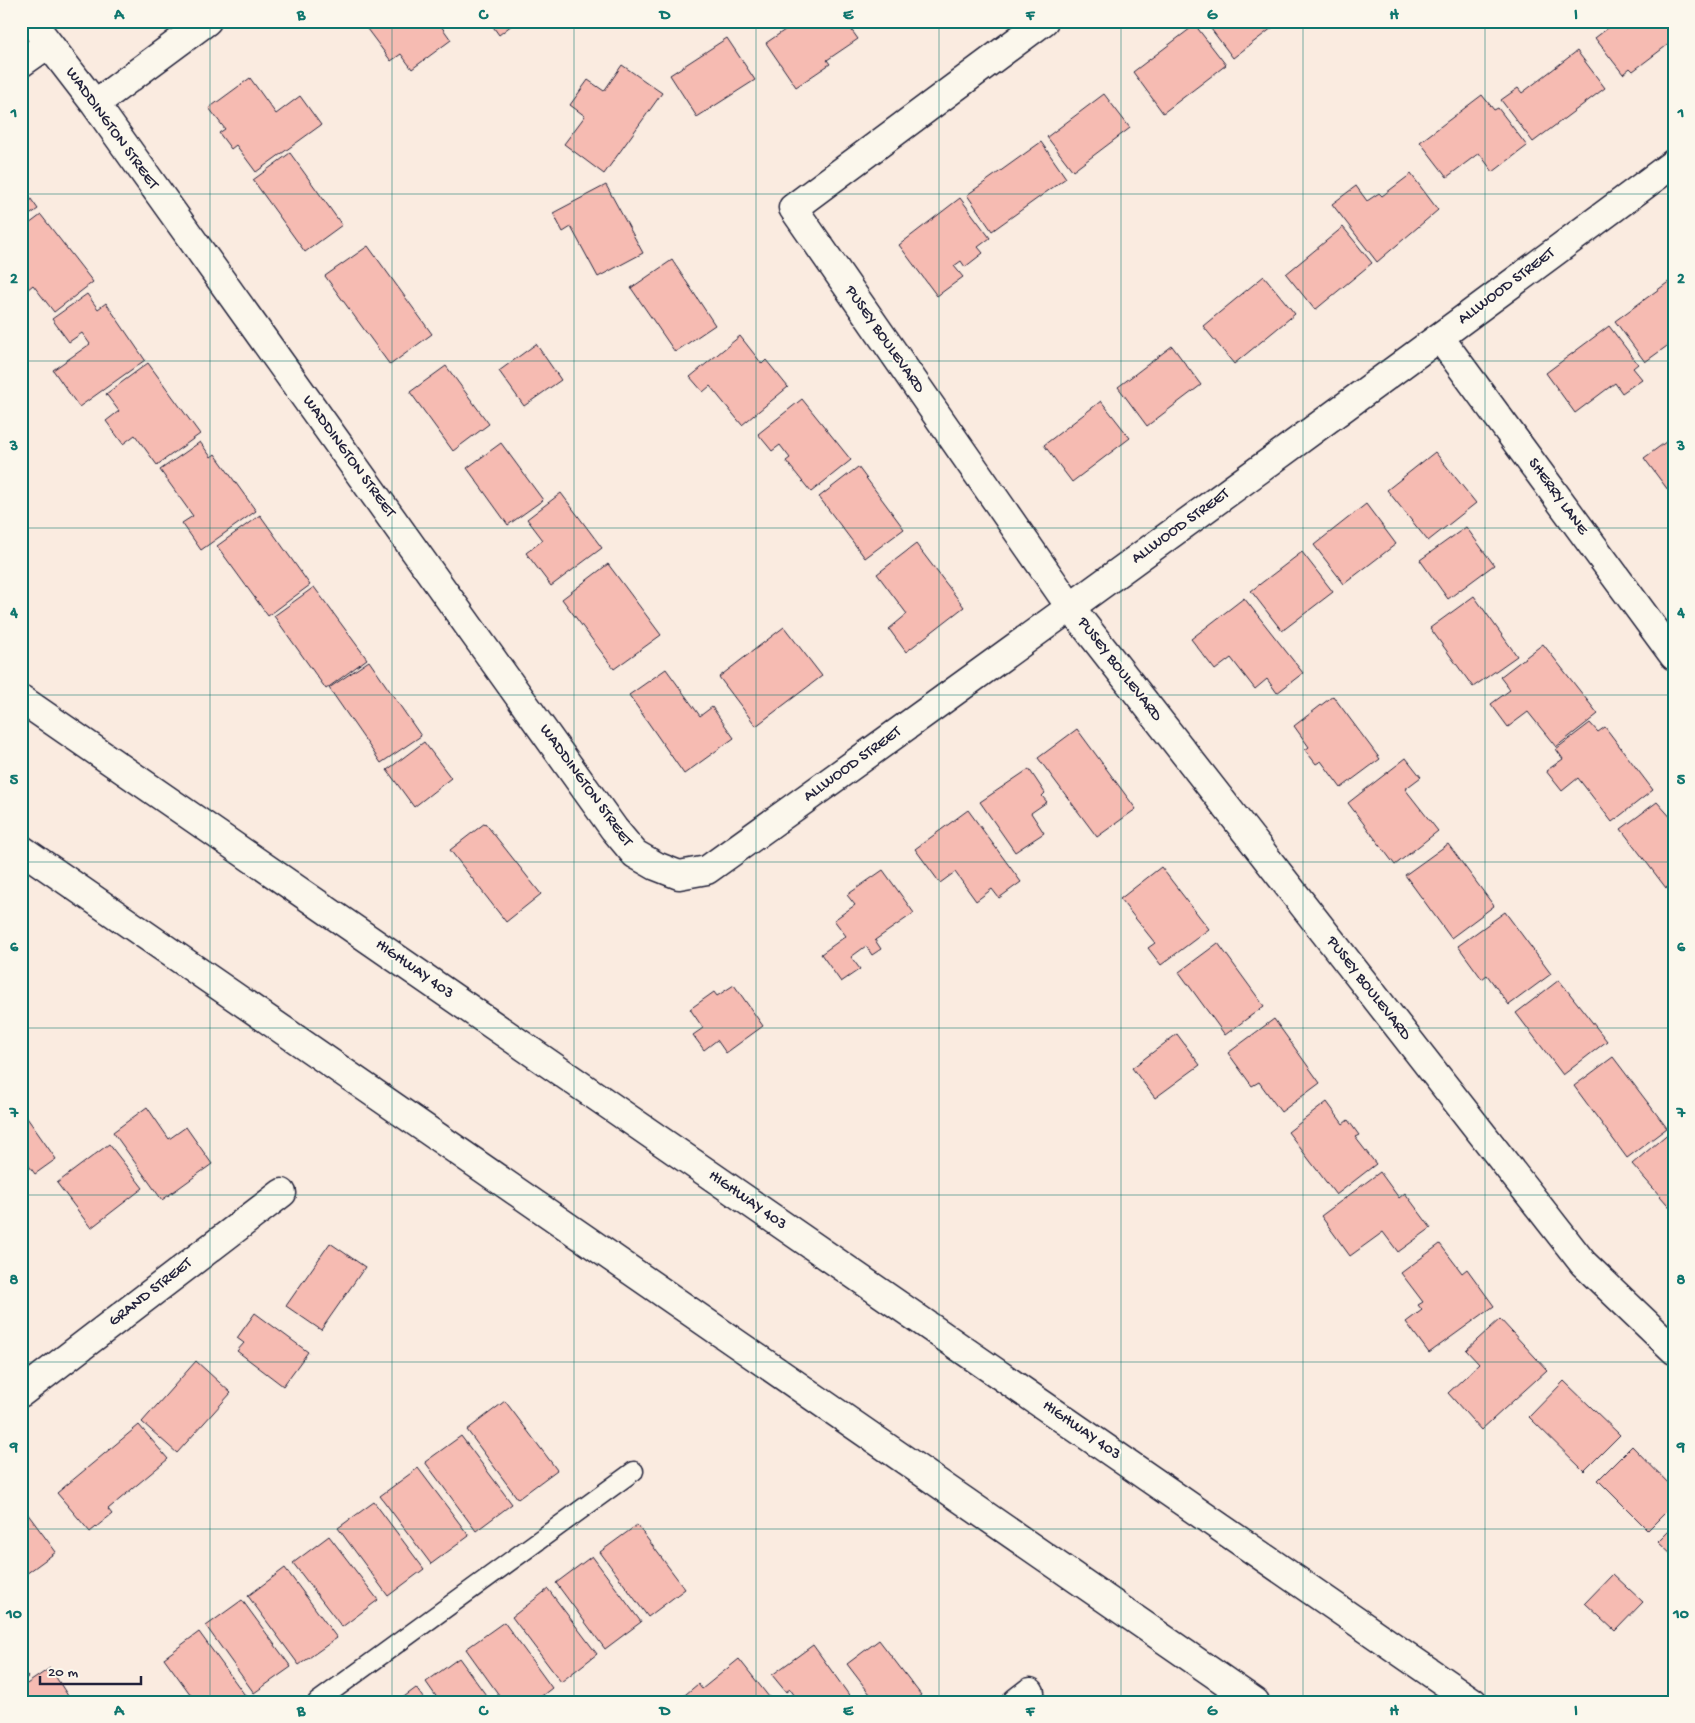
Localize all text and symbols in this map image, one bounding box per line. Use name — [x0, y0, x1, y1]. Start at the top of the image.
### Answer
text: A — [113, 7, 125, 26]
text: B — [296, 7, 306, 26]
text: C — [478, 7, 489, 26]
text: D — [658, 7, 671, 26]
text: E — [843, 7, 854, 26]
text: F — [1025, 7, 1036, 26]
text: G — [1207, 7, 1218, 26]
text: H — [1389, 7, 1399, 26]
text: I — [1574, 7, 1578, 26]
street label: WADDINGTON STREET — [60, 64, 162, 194]
text: 1 — [10, 105, 17, 124]
text: 1 — [1677, 105, 1684, 124]
street label: ALLWOOD STREET — [1455, 244, 1560, 330]
text: 2 — [10, 271, 18, 290]
text: 2 — [1677, 271, 1685, 290]
street label: PUSEY BOULEVARD — [839, 282, 928, 398]
street label: WADDINGTON STREET — [297, 392, 399, 522]
text: 3 — [9, 438, 18, 457]
text: 3 — [1676, 438, 1685, 457]
street label: SHERRY LANE — [1523, 455, 1592, 540]
street label: ALLWOOD STREET — [1128, 485, 1234, 569]
text: 4 — [9, 605, 18, 624]
text: 4 — [1676, 605, 1685, 624]
street label: PUSEY BOULEVARD — [1072, 613, 1166, 726]
street label: WADDINGTON STREET — [534, 721, 636, 851]
street label: ALLWOOD STREET — [800, 723, 906, 807]
text: 5 — [10, 772, 19, 791]
text: 5 — [1677, 772, 1686, 791]
street label: PUSEY BOULEVARD — [1321, 932, 1415, 1045]
street label: HIGHWAY 403 — [371, 936, 457, 1004]
text: 6 — [10, 939, 19, 958]
text: 6 — [1677, 939, 1686, 958]
text: 7 — [9, 1105, 19, 1124]
text: 7 — [1676, 1105, 1686, 1124]
street label: HIGHWAY 403 — [704, 1167, 790, 1235]
street label: GRAND STREET — [105, 1254, 197, 1331]
text: 8 — [10, 1272, 19, 1291]
text: 8 — [1677, 1272, 1686, 1291]
street label: HIGHWAY 403 — [1038, 1397, 1124, 1465]
text: 9 — [9, 1439, 18, 1458]
text: 9 — [1676, 1439, 1685, 1458]
text: 10 — [5, 1606, 22, 1625]
text: 10 — [1672, 1606, 1689, 1625]
scale bar — [40, 1653, 141, 1685]
text: 20 m — [48, 1664, 78, 1682]
text: A — [113, 1703, 125, 1722]
text: B — [296, 1703, 306, 1722]
text: C — [478, 1703, 489, 1722]
text: D — [658, 1703, 671, 1722]
text: E — [843, 1703, 854, 1722]
text: F — [1025, 1703, 1036, 1722]
text: G — [1207, 1703, 1218, 1722]
text: H — [1389, 1703, 1399, 1722]
text: I — [1574, 1703, 1578, 1722]

